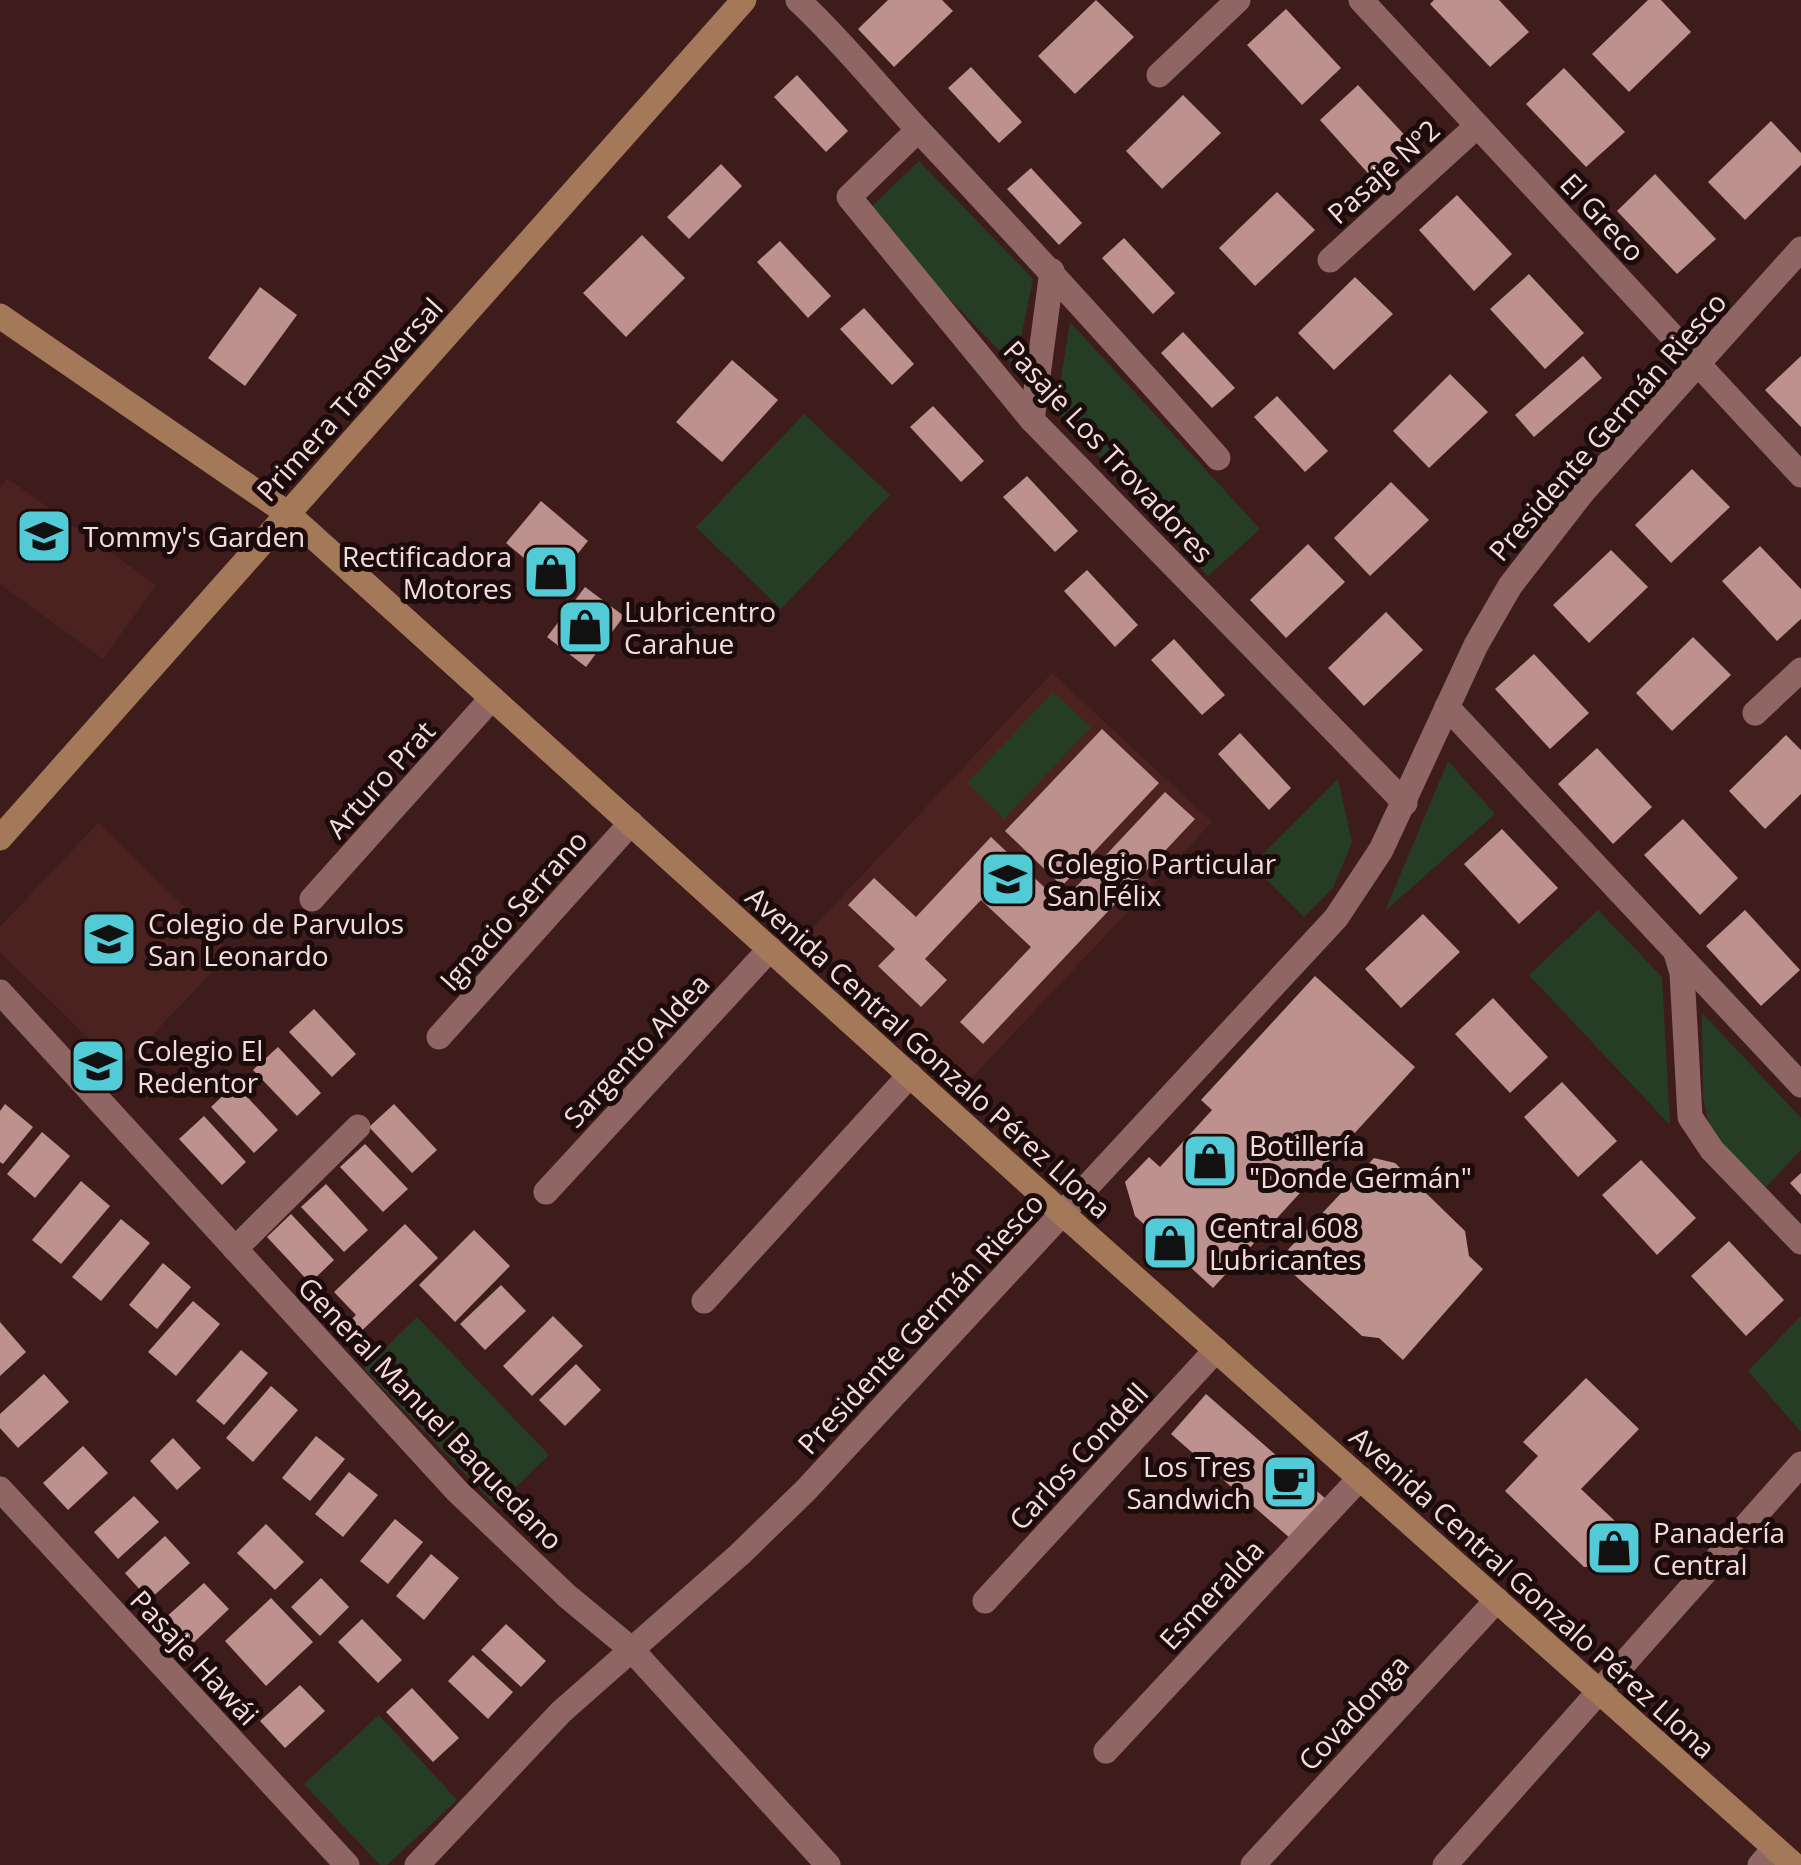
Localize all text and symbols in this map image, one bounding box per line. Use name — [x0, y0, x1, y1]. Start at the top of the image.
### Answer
street label: Pasaje Nº2 — [1319, 110, 1447, 232]
street label: El Greco — [1552, 165, 1654, 269]
street label: Presidente Germán Riesco — [1480, 284, 1734, 568]
street label: Primera Transversal — [247, 289, 451, 509]
street label: Pasaje Los Trovadores — [996, 332, 1222, 570]
school or university icon: Tommy's Garden — [14, 506, 74, 566]
place label: Tommy's Garden — [83, 517, 305, 555]
place label: Rectificadora Motores — [342, 537, 512, 607]
shop icon: Rectificadora Motores — [521, 542, 581, 602]
place label: Lubricentro Carahue — [624, 592, 776, 662]
shop icon: Lubricentro Carahue — [555, 597, 615, 657]
street label: Arturo Prat — [317, 712, 443, 846]
street label: Ignacio Serrano — [431, 822, 595, 998]
place label: Colegio Particular San Félix — [1047, 844, 1277, 914]
school or university icon: Colegio Particular San Félix — [978, 849, 1038, 909]
street label: Avenida Central Gonzalo Pérez Llona — [738, 878, 1120, 1226]
place label: Colegio de Parvulos San Leonardo — [148, 904, 404, 974]
school or university icon: Colegio de Parvulos San Leonardo — [79, 909, 139, 969]
street label: Sargento Aldea — [555, 965, 717, 1135]
place label: Colegio El Redentor — [137, 1031, 263, 1101]
school or university icon: Colegio El Redentor — [68, 1036, 128, 1096]
place label: Botillería "Donde Germán" — [1249, 1126, 1472, 1196]
shop icon: Botillería "Donde Germán" — [1180, 1131, 1240, 1191]
street label: Presidente Germán Riesco — [789, 1184, 1051, 1462]
place label: Central 608 Lubricantes — [1209, 1208, 1362, 1278]
shop icon: Central 608 Lubricantes — [1140, 1213, 1200, 1273]
street label: General Manuel Baquedano — [290, 1268, 572, 1558]
street label: Carlos Condell — [1000, 1374, 1156, 1538]
street label: Avenida Central Gonzalo Pérez Llona — [1342, 1418, 1724, 1766]
place label: Los Tres Sandwich — [1126, 1447, 1251, 1517]
cafe icon: Los Tres Sandwich — [1260, 1452, 1320, 1512]
place label: Panadería Central — [1653, 1513, 1785, 1583]
shop icon: Panadería Central — [1584, 1518, 1644, 1578]
street label: Esmeralda — [1150, 1531, 1272, 1657]
street label: Pasaje Hawái — [122, 1581, 268, 1733]
street label: Covadonga — [1289, 1646, 1417, 1778]

